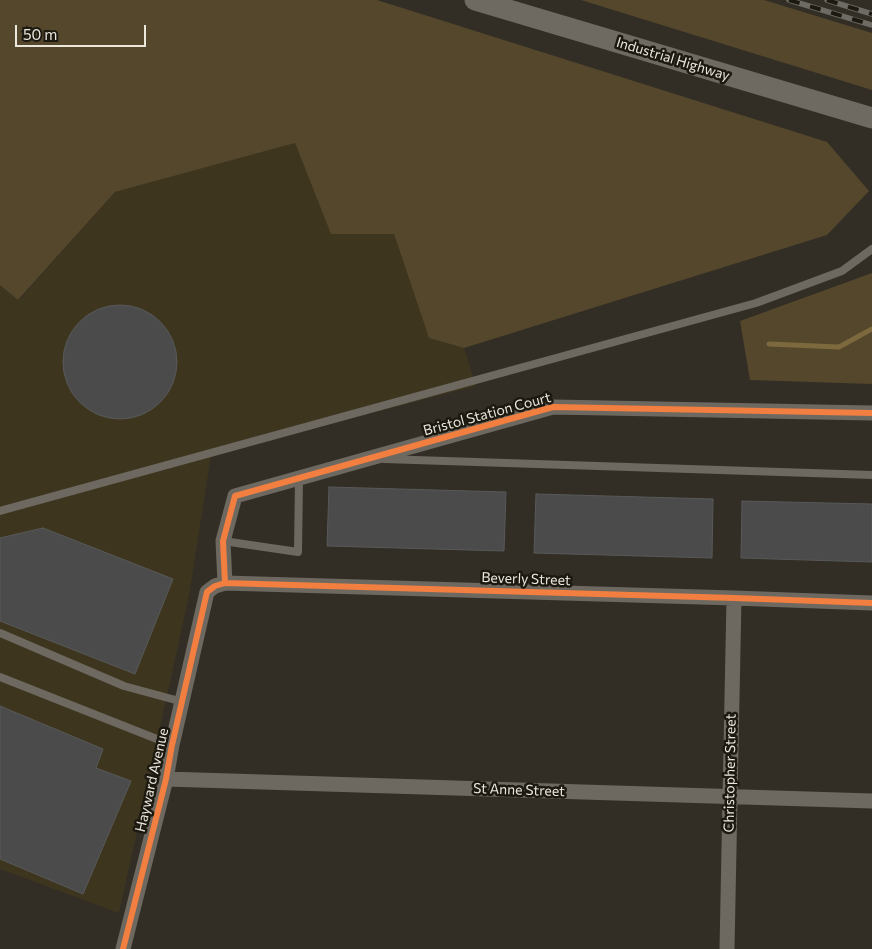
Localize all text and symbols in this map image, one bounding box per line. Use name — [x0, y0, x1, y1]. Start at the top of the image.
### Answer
scale bar — [18, 15, 149, 47]
text: 50 m — [23, 25, 57, 43]
street label: Industrial Highway — [614, 34, 732, 84]
street label: Bristol Station Court — [421, 389, 553, 439]
street label: Beverly Street — [481, 569, 571, 589]
street label: Christopher Street — [721, 714, 739, 832]
street label: Hayward Avenue — [132, 726, 172, 834]
street label: St Anne Street — [473, 780, 565, 800]

